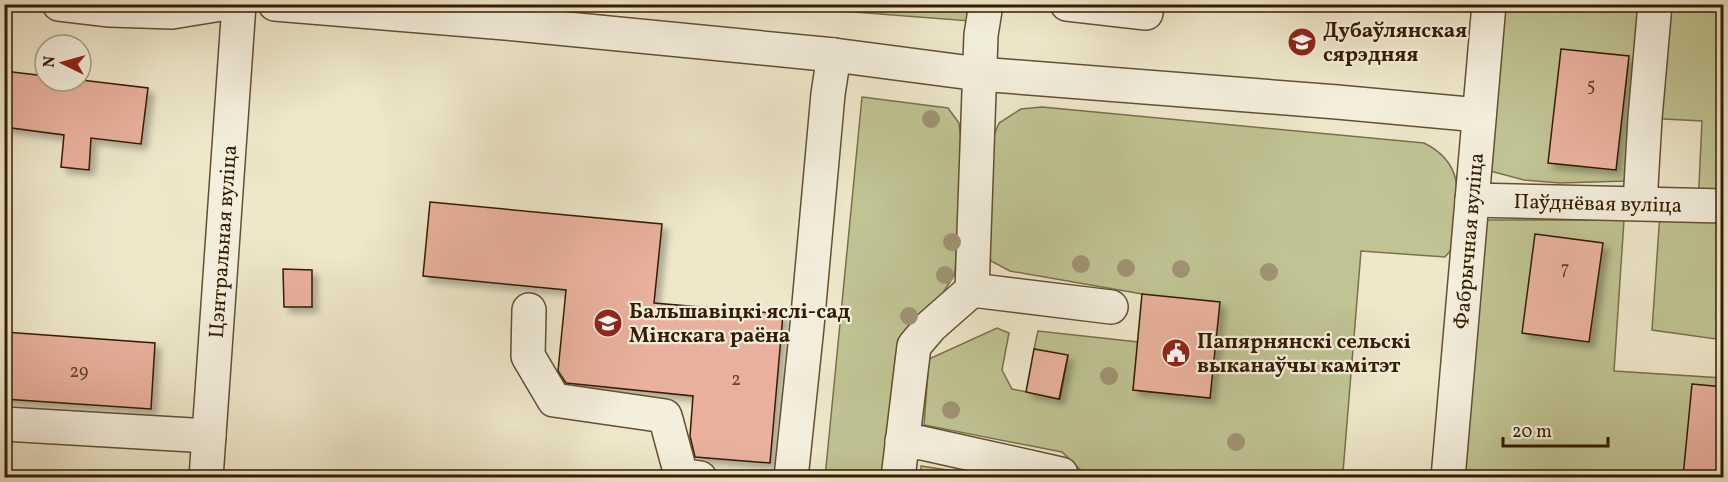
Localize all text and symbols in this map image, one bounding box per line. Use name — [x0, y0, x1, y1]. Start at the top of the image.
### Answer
place label: Дубаўлянская сярэдняя — [1323, 17, 1467, 70]
school or university icon: Дубаўлянская сярэдняя — [1286, 26, 1318, 58]
north arrow — [33, 33, 93, 93]
text: N — [39, 55, 62, 69]
house number: 5 — [1587, 74, 1595, 99]
street label: Цэнтральная вуліца — [203, 144, 245, 339]
street label: Фабрычная вуліца — [1448, 152, 1492, 330]
street label: Паўднёвая вуліца — [1513, 188, 1683, 221]
house number: 7 — [1561, 257, 1569, 282]
place label: Бальшавіцкі яслі-сад Мінскага раёна — [629, 298, 851, 351]
school or university icon: Бальшавіцкі яслі-сад Мінскага раёна — [592, 307, 624, 339]
place label: Папярнянскі сельскі выканаўчы камітэт — [1197, 328, 1411, 381]
public building icon: Папярнянскі сельскі выканаўчы камітэт — [1160, 337, 1192, 369]
house number: 29 — [70, 360, 88, 385]
house number: 2 — [731, 368, 741, 393]
scale bar — [1503, 410, 1608, 448]
text: 20 m — [1512, 420, 1552, 445]

